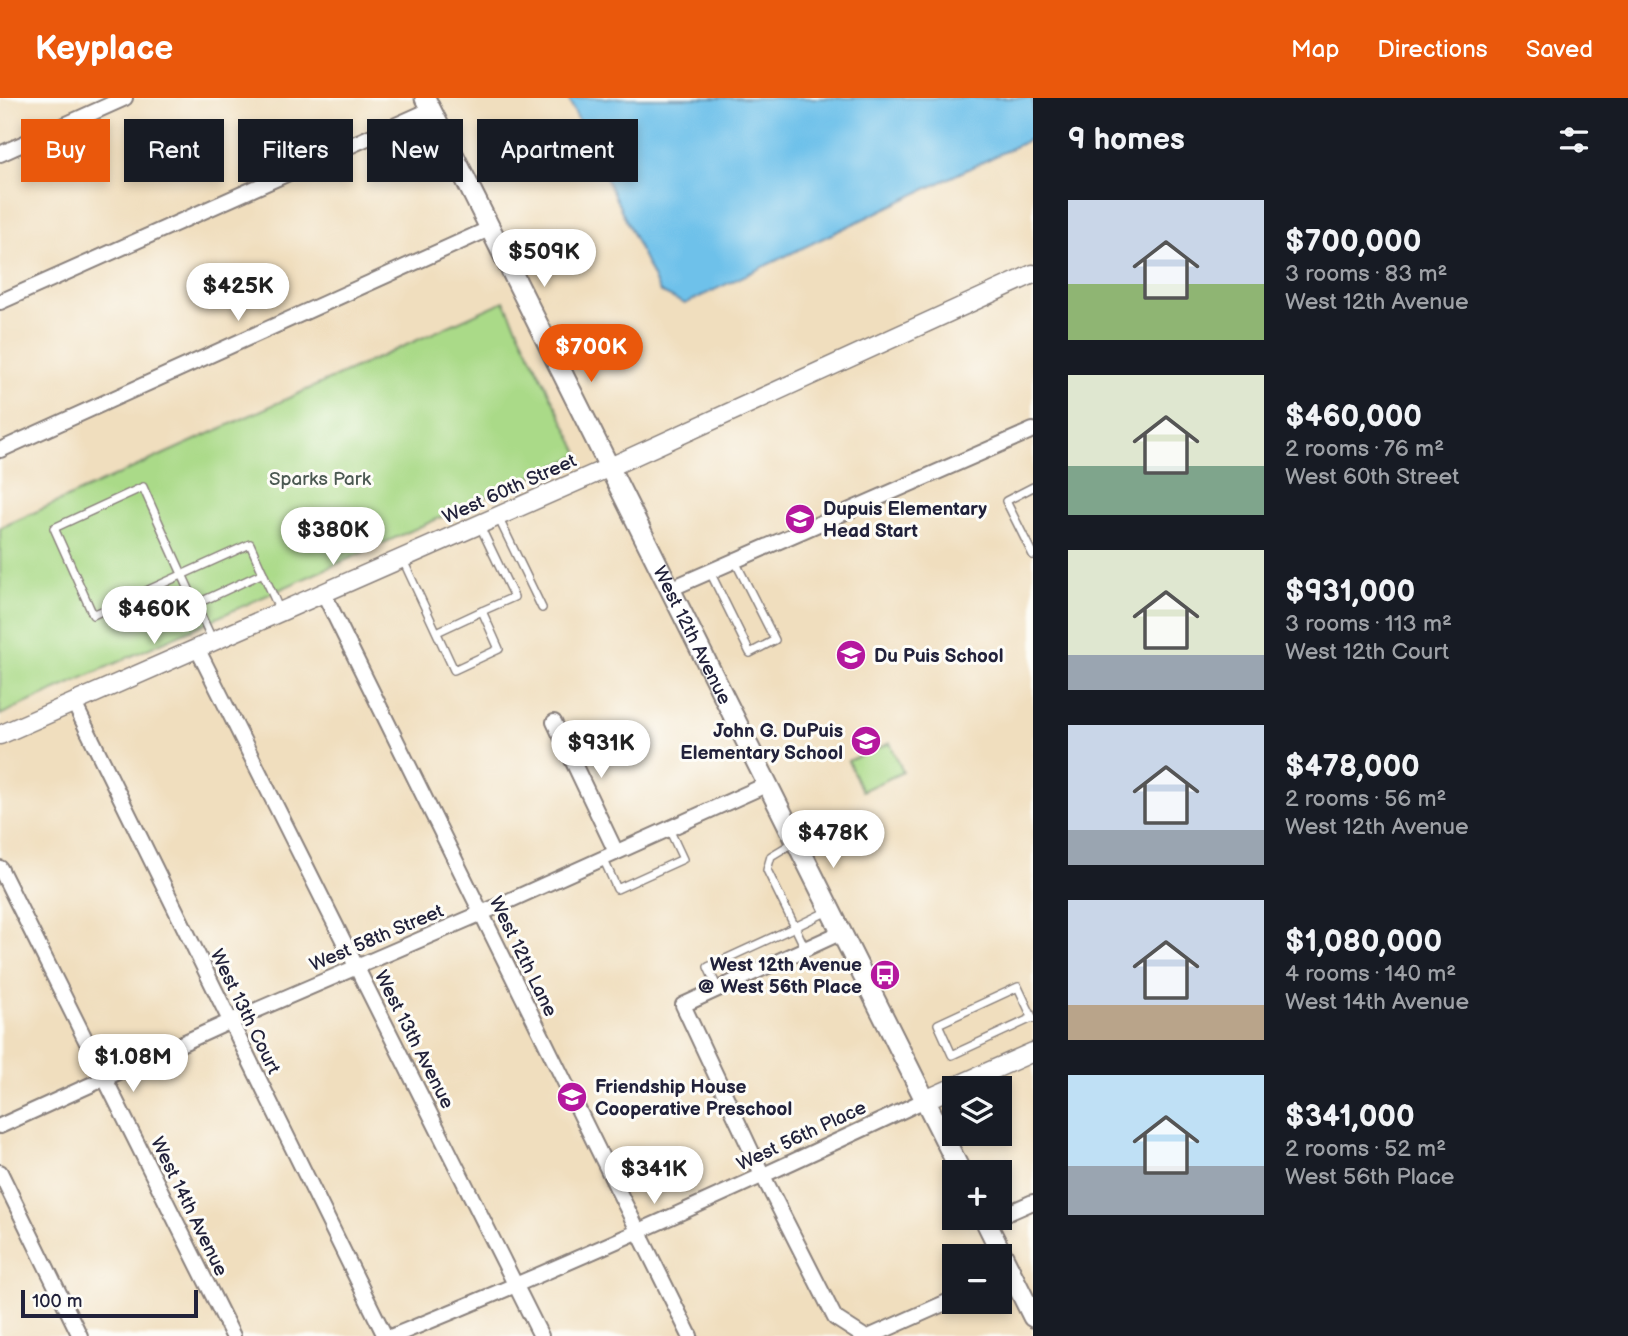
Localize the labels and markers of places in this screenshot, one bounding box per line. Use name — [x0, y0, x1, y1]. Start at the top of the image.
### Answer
pin: $509K — [495, 230, 593, 289]
pin: $425K — [189, 264, 287, 323]
pin: $700K — [542, 324, 640, 384]
place label: Dupuis Elementary Head Start — [823, 498, 987, 543]
school or university icon: Dupuis Elementary Head Start — [783, 502, 817, 536]
pin: $380K — [284, 508, 382, 567]
pin: $460K — [105, 587, 203, 646]
school or university icon: Du Puis School — [834, 638, 868, 672]
place label: Du Puis School — [874, 645, 1003, 668]
pin: $931K — [552, 720, 650, 780]
place label: John G. DuPuis Elementary School — [680, 720, 843, 765]
school or university icon: John G. DuPuis Elementary School — [849, 724, 883, 758]
pin: $478K — [784, 810, 882, 870]
place label: West 12th Avenue @ West 56th Place — [698, 954, 862, 999]
bus stop icon: West 12th Avenue @ West 56th Place — [868, 958, 902, 992]
pin: $1.08M — [76, 1034, 190, 1094]
place label: Friendship House Cooperative Preschool — [595, 1076, 792, 1121]
school or university icon: Friendship House Cooperative Preschool — [555, 1080, 589, 1114]
pin: $341K — [605, 1146, 703, 1206]

